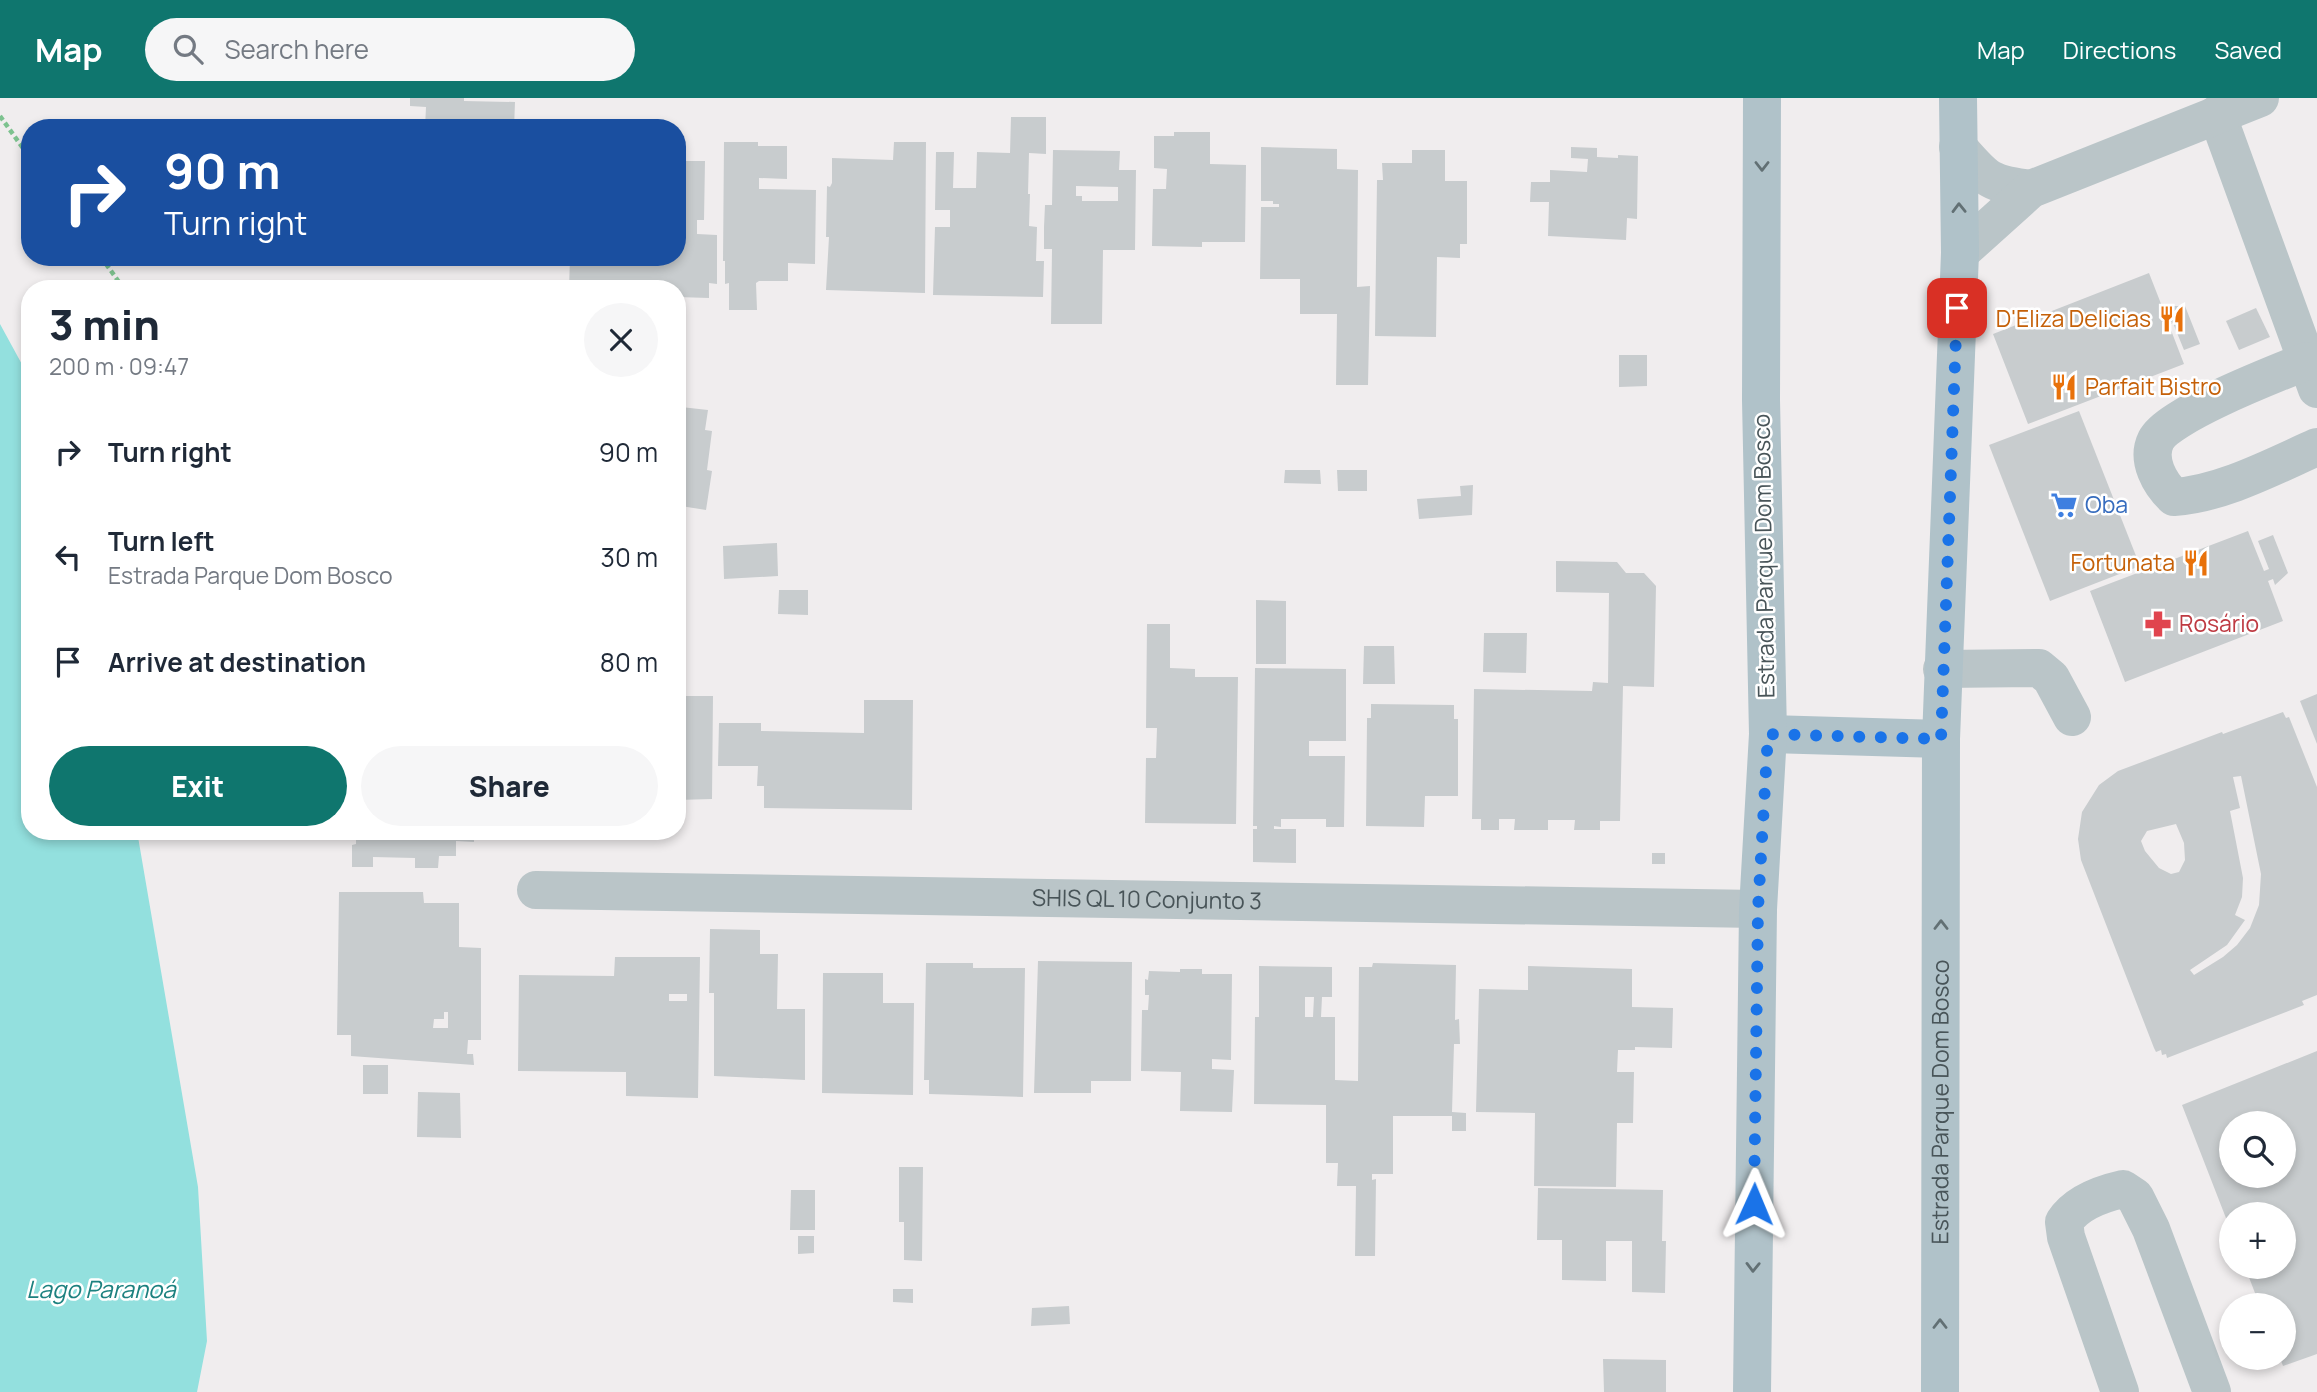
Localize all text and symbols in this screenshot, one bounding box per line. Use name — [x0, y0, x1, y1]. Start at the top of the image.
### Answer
search box — [145, 18, 635, 81]
text: Map — [35, 27, 103, 72]
icon: search — [169, 30, 207, 68]
text: Search here — [225, 31, 369, 67]
text: Map — [1977, 33, 2025, 66]
text: Directions — [2063, 33, 2176, 66]
text: Saved — [2214, 33, 2282, 66]
text: 90 m — [164, 137, 281, 204]
icon: right — [49, 147, 140, 238]
one-way arrow — [1754, 161, 1769, 172]
text: Turn right — [164, 201, 307, 245]
one-way arrow — [1951, 202, 1967, 212]
pin — [1927, 278, 1987, 338]
icon: arrive — [1938, 289, 1976, 327]
text: 3 min — [49, 295, 160, 353]
place label: D'Eliza Delicias — [1996, 302, 2151, 334]
button: close — [584, 303, 658, 377]
restaurant icon: D'Eliza Delicias — [2157, 304, 2187, 334]
text: 200 m · 09:47 — [49, 350, 189, 382]
place label: Parfait Bistro — [2085, 370, 2222, 402]
restaurant icon: Parfait Bistro — [2049, 372, 2079, 402]
street label: Estrada Parque Dom Bosco — [1745, 413, 1781, 699]
icon: right — [49, 433, 87, 471]
text: Turn right — [108, 434, 232, 470]
text: 90 m — [599, 434, 658, 470]
place label: Oba — [2085, 488, 2128, 520]
supermarket icon: Oba — [2049, 490, 2079, 520]
text: Turn left — [108, 523, 215, 559]
icon: left — [49, 538, 87, 576]
text: 30 m — [601, 539, 658, 575]
place label: Fortunata — [2071, 546, 2175, 578]
restaurant icon: Fortunata — [2181, 548, 2211, 578]
text: Estrada Parque Dom Bosco — [108, 559, 393, 591]
place label: Rosário — [2179, 607, 2259, 639]
pharmacy icon: Rosário — [2143, 609, 2173, 639]
icon: arrive — [49, 643, 87, 681]
text: Arrive at destination — [108, 644, 366, 680]
text: 80 m — [600, 644, 658, 680]
button: Exit — [49, 746, 347, 826]
button: Share — [361, 746, 658, 826]
street label: SHIS QL 10 Conjunto 3 — [1032, 881, 1262, 916]
one-way arrow — [1933, 919, 1949, 930]
street label: Estrada Parque Dom Bosco — [1923, 960, 1956, 1244]
map controls — [2219, 1111, 2296, 1370]
button: search — [2219, 1111, 2296, 1188]
position arrow — [1717, 1167, 1791, 1241]
button: + — [2219, 1202, 2296, 1279]
one-way arrow — [1745, 1263, 1761, 1273]
water label: Lago Paranoá — [26, 1272, 177, 1305]
button: − — [2219, 1293, 2296, 1370]
one-way arrow — [1932, 1318, 1948, 1329]

